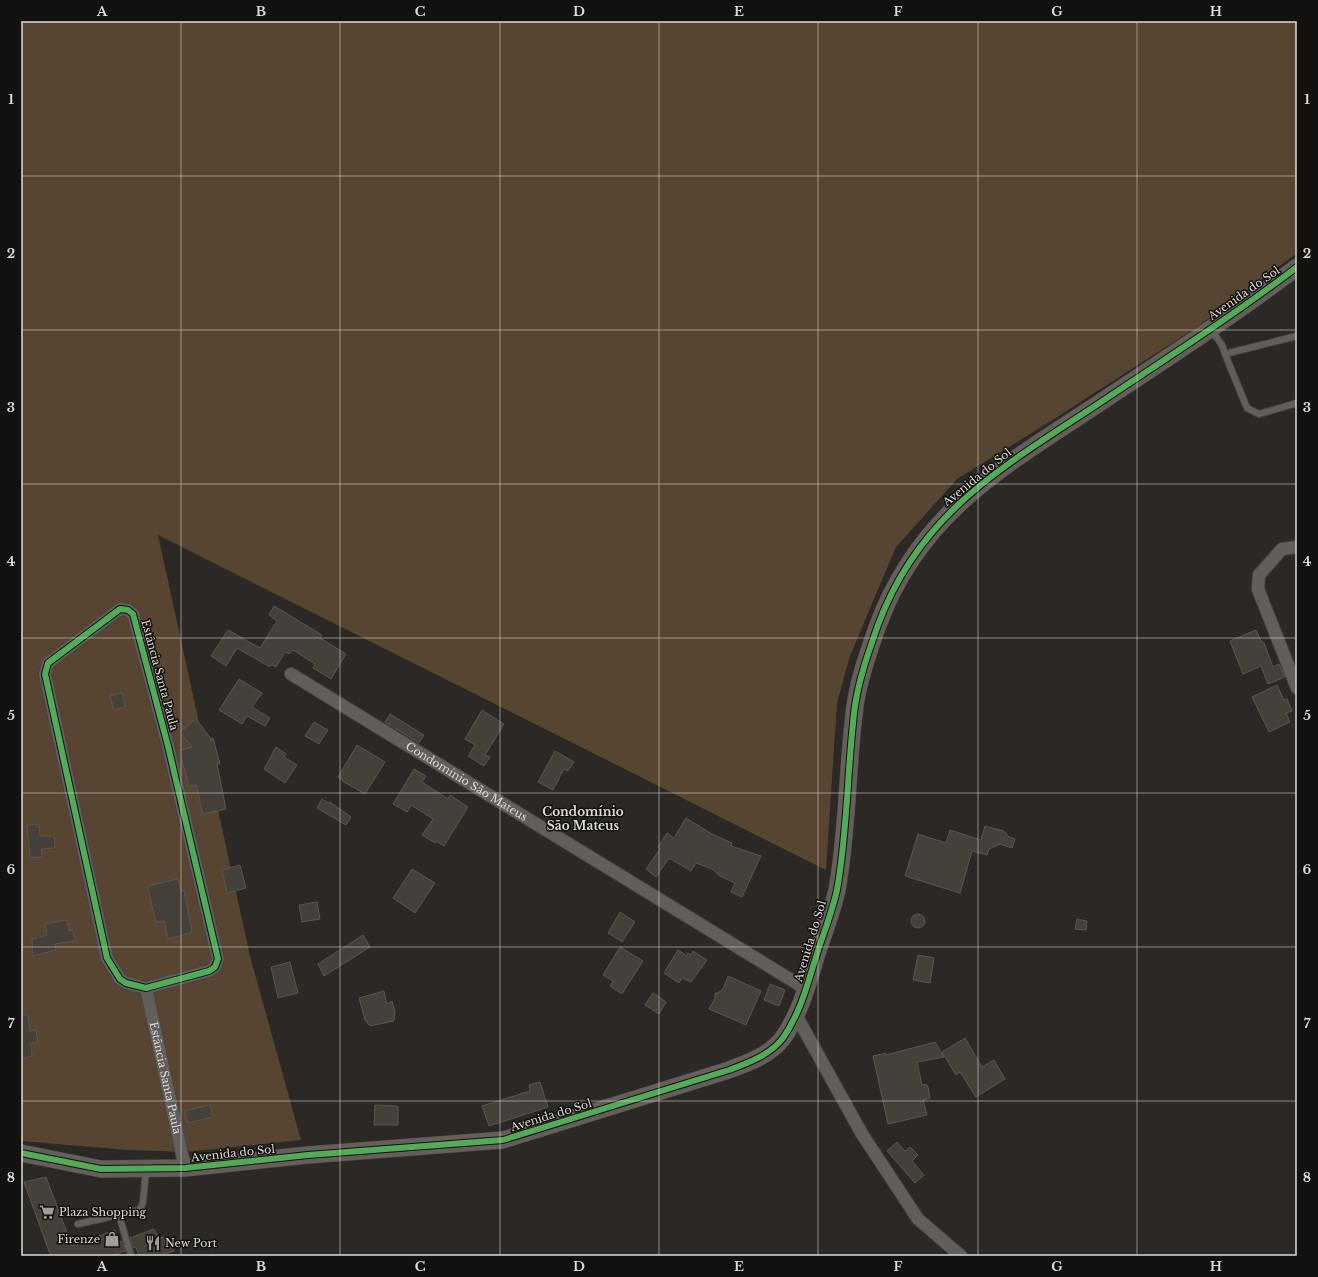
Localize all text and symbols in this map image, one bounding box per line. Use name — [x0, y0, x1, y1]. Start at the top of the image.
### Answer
text: A — [96, 3, 108, 20]
text: B — [256, 3, 266, 20]
text: C — [415, 3, 426, 20]
text: D — [573, 3, 585, 20]
text: E — [734, 3, 744, 20]
text: F — [894, 3, 903, 20]
text: G — [1051, 3, 1063, 20]
text: H — [1210, 3, 1222, 20]
text: 1 — [8, 91, 14, 108]
text: 1 — [1304, 91, 1310, 108]
text: 2 — [7, 245, 15, 262]
text: 2 — [1303, 245, 1311, 262]
street label: Avenida do Sol — [1205, 263, 1283, 323]
text: 3 — [7, 399, 15, 416]
text: 3 — [1303, 399, 1311, 416]
street label: Avenida do Sol — [939, 445, 1014, 510]
text: 4 — [7, 553, 16, 570]
text: 4 — [1303, 553, 1312, 570]
street label: Estância Santa Paula — [138, 618, 182, 733]
text: 5 — [7, 707, 15, 724]
text: 5 — [1303, 707, 1311, 724]
street label: Condomínio São Mateus — [403, 739, 530, 824]
district label: Condomínio São Mateus — [542, 804, 624, 833]
text: 6 — [7, 861, 16, 878]
text: 6 — [1303, 861, 1312, 878]
street label: Avenida do Sol — [791, 898, 829, 984]
text: 7 — [8, 1015, 15, 1032]
text: 7 — [1304, 1015, 1311, 1032]
street label: Estância Santa Paula — [147, 1021, 185, 1136]
street label: Avenida do Sol — [508, 1096, 594, 1134]
street label: Avenida do Sol — [189, 1142, 276, 1164]
text: 8 — [7, 1169, 15, 1186]
text: 8 — [1303, 1169, 1311, 1186]
supermarket icon: Plaza Shopping — [38, 1203, 56, 1221]
place label: Plaza Shopping — [59, 1205, 147, 1219]
shop icon: Firenze — [103, 1230, 121, 1248]
place label: Firenze — [57, 1232, 100, 1246]
restaurant icon: New Port — [144, 1234, 162, 1252]
place label: New Port — [165, 1236, 218, 1250]
text: A — [96, 1258, 108, 1275]
text: B — [256, 1258, 266, 1275]
text: C — [415, 1258, 426, 1275]
text: D — [573, 1258, 585, 1275]
text: E — [734, 1258, 744, 1275]
text: F — [894, 1258, 903, 1275]
text: G — [1051, 1258, 1063, 1275]
text: H — [1210, 1258, 1222, 1275]

